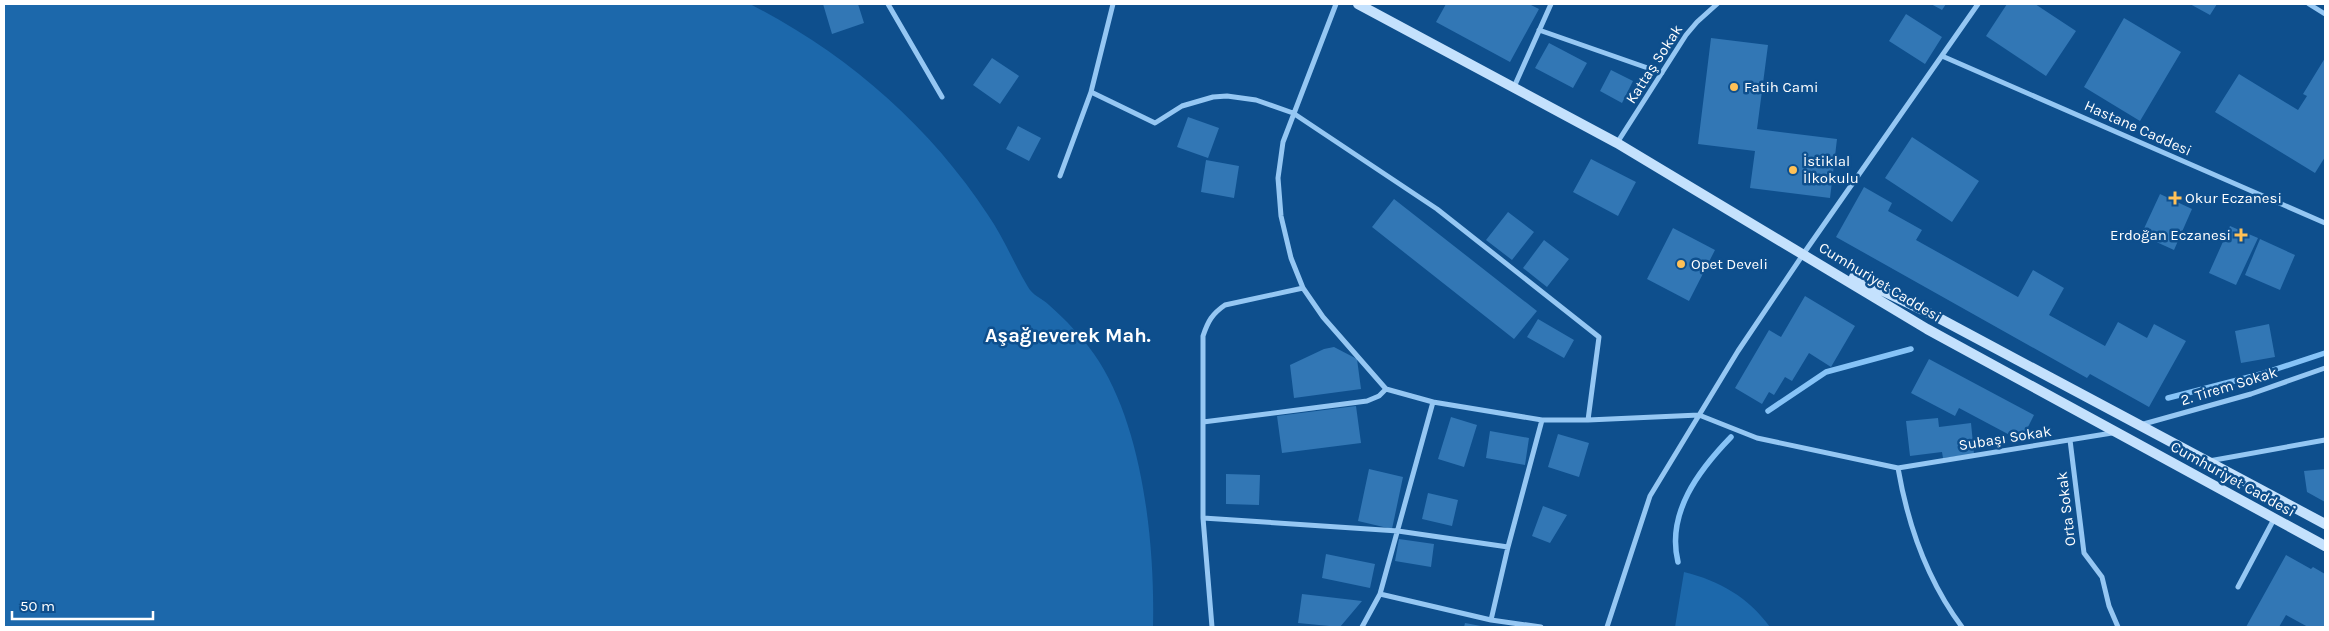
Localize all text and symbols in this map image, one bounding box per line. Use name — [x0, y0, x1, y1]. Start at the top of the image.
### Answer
street label: Kattaş Sokak — [1622, 21, 1686, 107]
place label: Fatih Cami — [1744, 78, 1818, 96]
marker: Fatih Cami — [1728, 81, 1740, 93]
street label: Hastane Caddesi — [2082, 96, 2194, 160]
place label: İstiklal İlkokulu — [1803, 152, 1859, 187]
marker: İstiklal İlkokulu — [1787, 164, 1799, 176]
place label: Okur Eczanesi — [2185, 189, 2282, 207]
marker: Okur Eczanesi — [2169, 192, 2181, 204]
place label: Erdoğan Eczanesi — [2110, 226, 2231, 244]
marker: Erdoğan Eczanesi — [2235, 229, 2247, 241]
street label: Cumhuriyet Caddesi — [1816, 238, 1944, 326]
place label: Opet Develi — [1691, 255, 1768, 273]
marker: Opet Develi — [1675, 258, 1687, 270]
district label: Aşağıeverek Mah. — [985, 324, 1151, 347]
street label: 2. Tirem Sokak — [2179, 363, 2279, 409]
street label: Subaşı Sokak — [1957, 422, 2053, 454]
street label: Cumhuriyet Caddesi — [2168, 437, 2298, 521]
street label: Orta Sokak — [2052, 471, 2080, 547]
scale bar — [12, 588, 154, 620]
text: 50 m — [20, 597, 55, 615]

